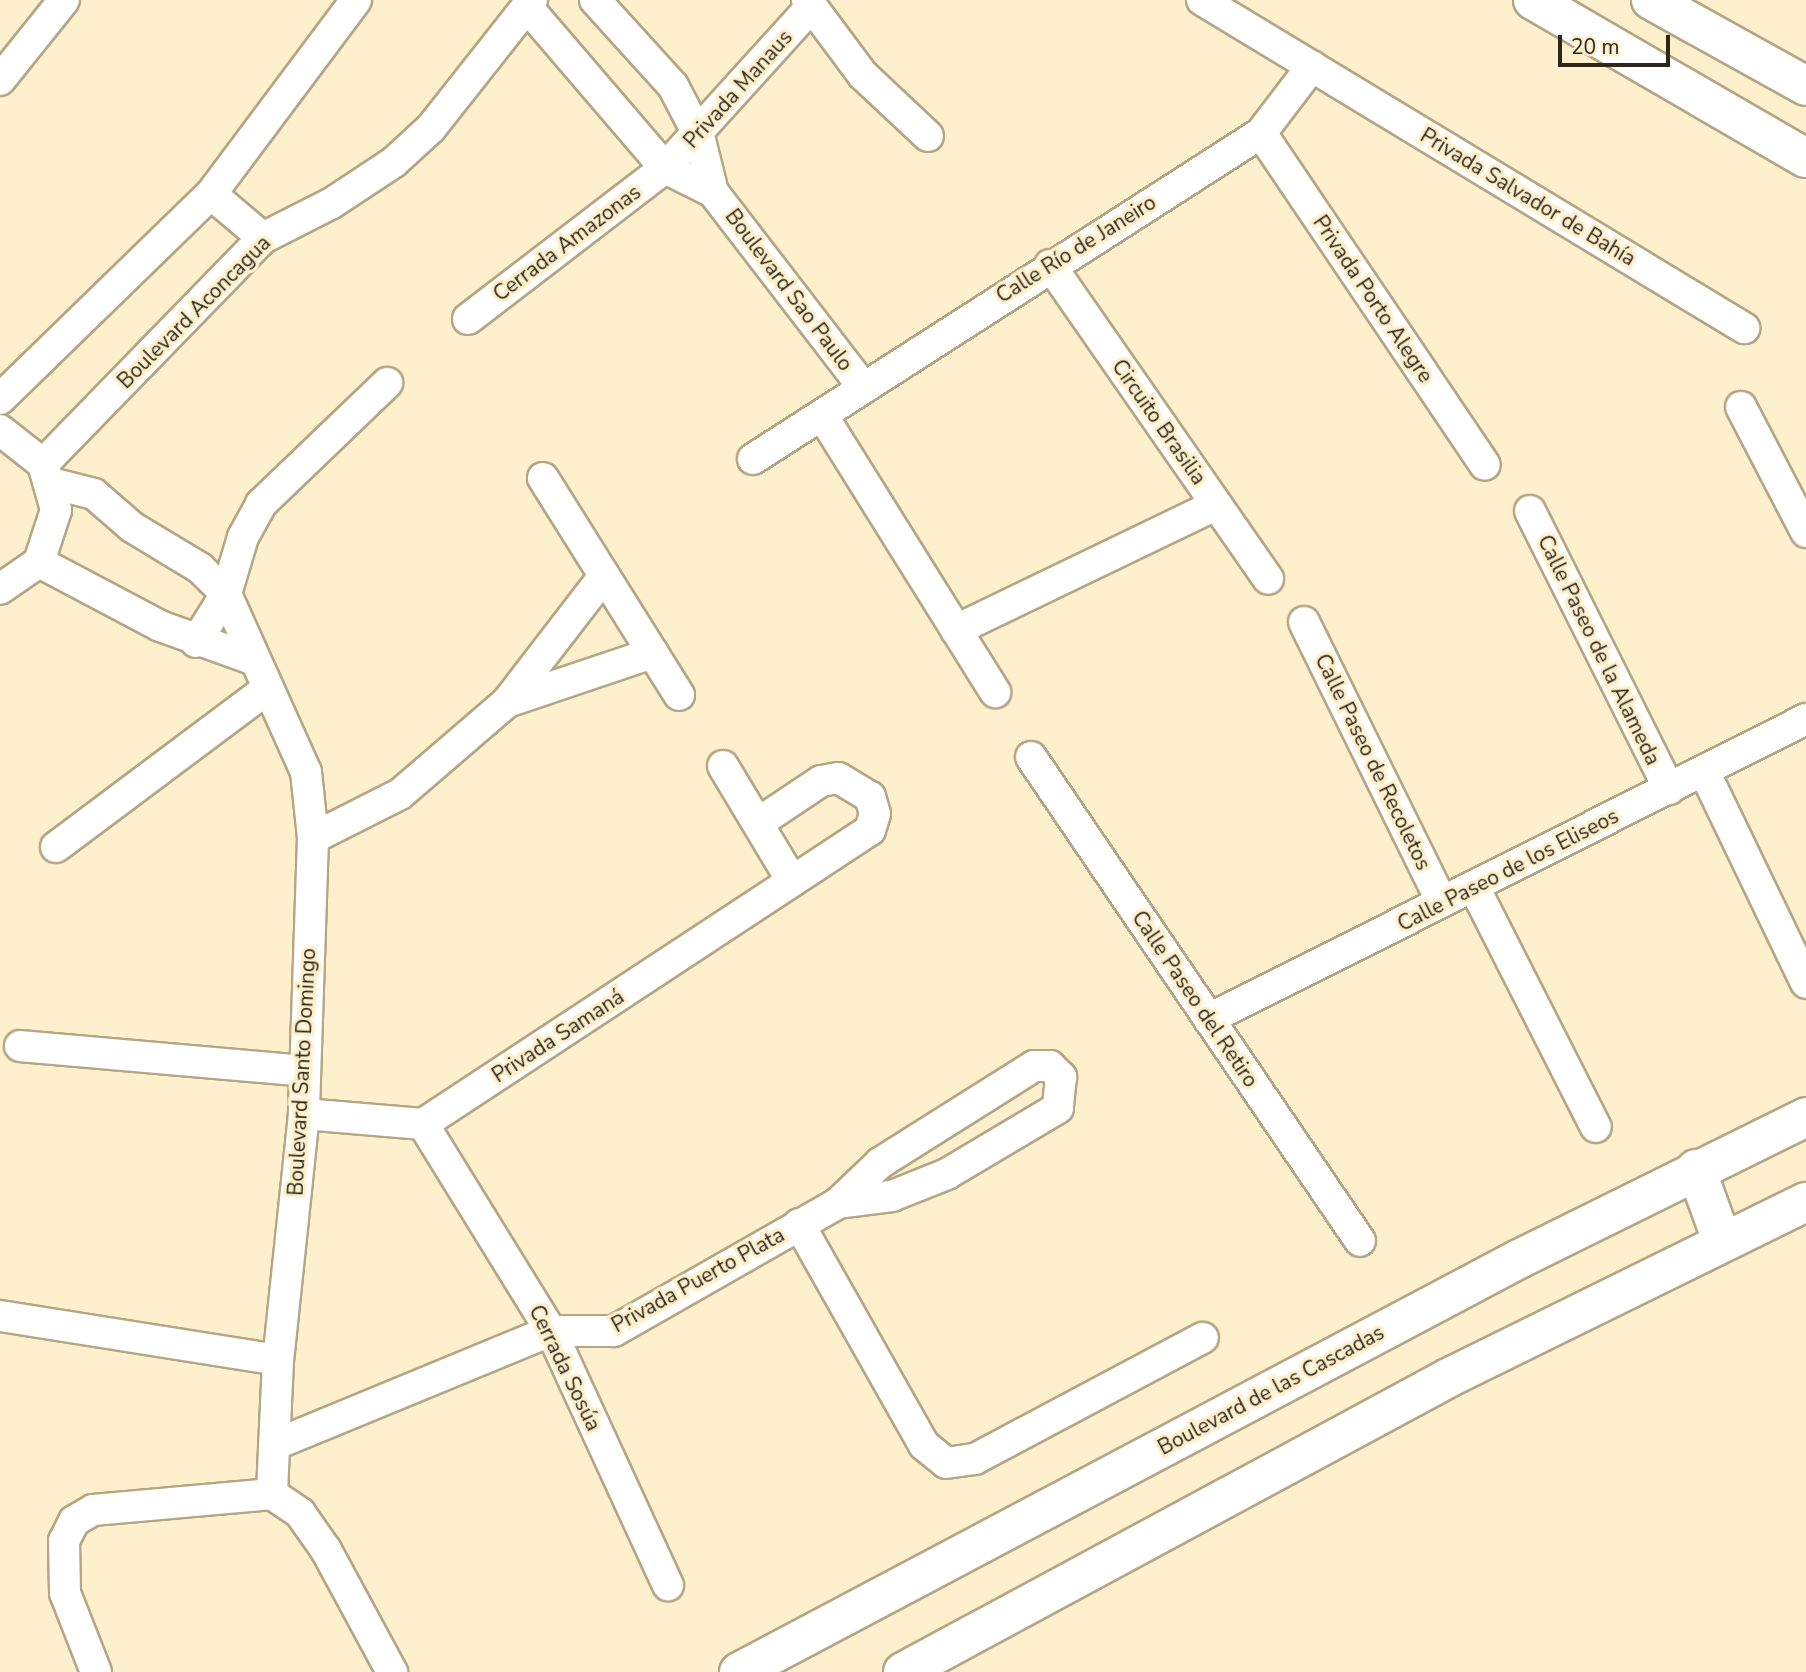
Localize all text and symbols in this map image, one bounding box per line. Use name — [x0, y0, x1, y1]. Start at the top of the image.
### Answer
scale bar — [1561, 21, 1673, 65]
street label: Privada Manaus — [678, 25, 798, 153]
text: 20 m — [1571, 33, 1620, 61]
street label: Privada Salvador de Bahía — [1416, 123, 1640, 271]
street label: Cerrada Amazonas — [488, 179, 646, 307]
street label: Calle Río de Janeiro — [991, 190, 1161, 308]
street label: Boulevard Sao Paulo — [720, 204, 858, 376]
street label: Privada Porto Alegre — [1308, 211, 1438, 387]
street label: Boulevard Aconcagua — [112, 230, 276, 394]
street label: Circuito Brasilia — [1107, 355, 1211, 489]
street label: Calle Paseo de la Alameda — [1532, 531, 1666, 769]
street label: Calle Paseo de Recoletos — [1310, 650, 1436, 874]
street label: Calle Paseo de los Eliseos — [1393, 803, 1623, 937]
street label: Calle Paseo del Retiro — [1127, 906, 1263, 1092]
street label: Boulevard Santo Domingo — [283, 948, 321, 1196]
street label: Privada Samaná — [487, 984, 629, 1088]
street label: Privada Puerto Plata — [607, 1222, 789, 1338]
street label: Cerrada Sosúa — [524, 1301, 606, 1435]
street label: Boulevard de las Cascadas — [1154, 1320, 1388, 1460]

